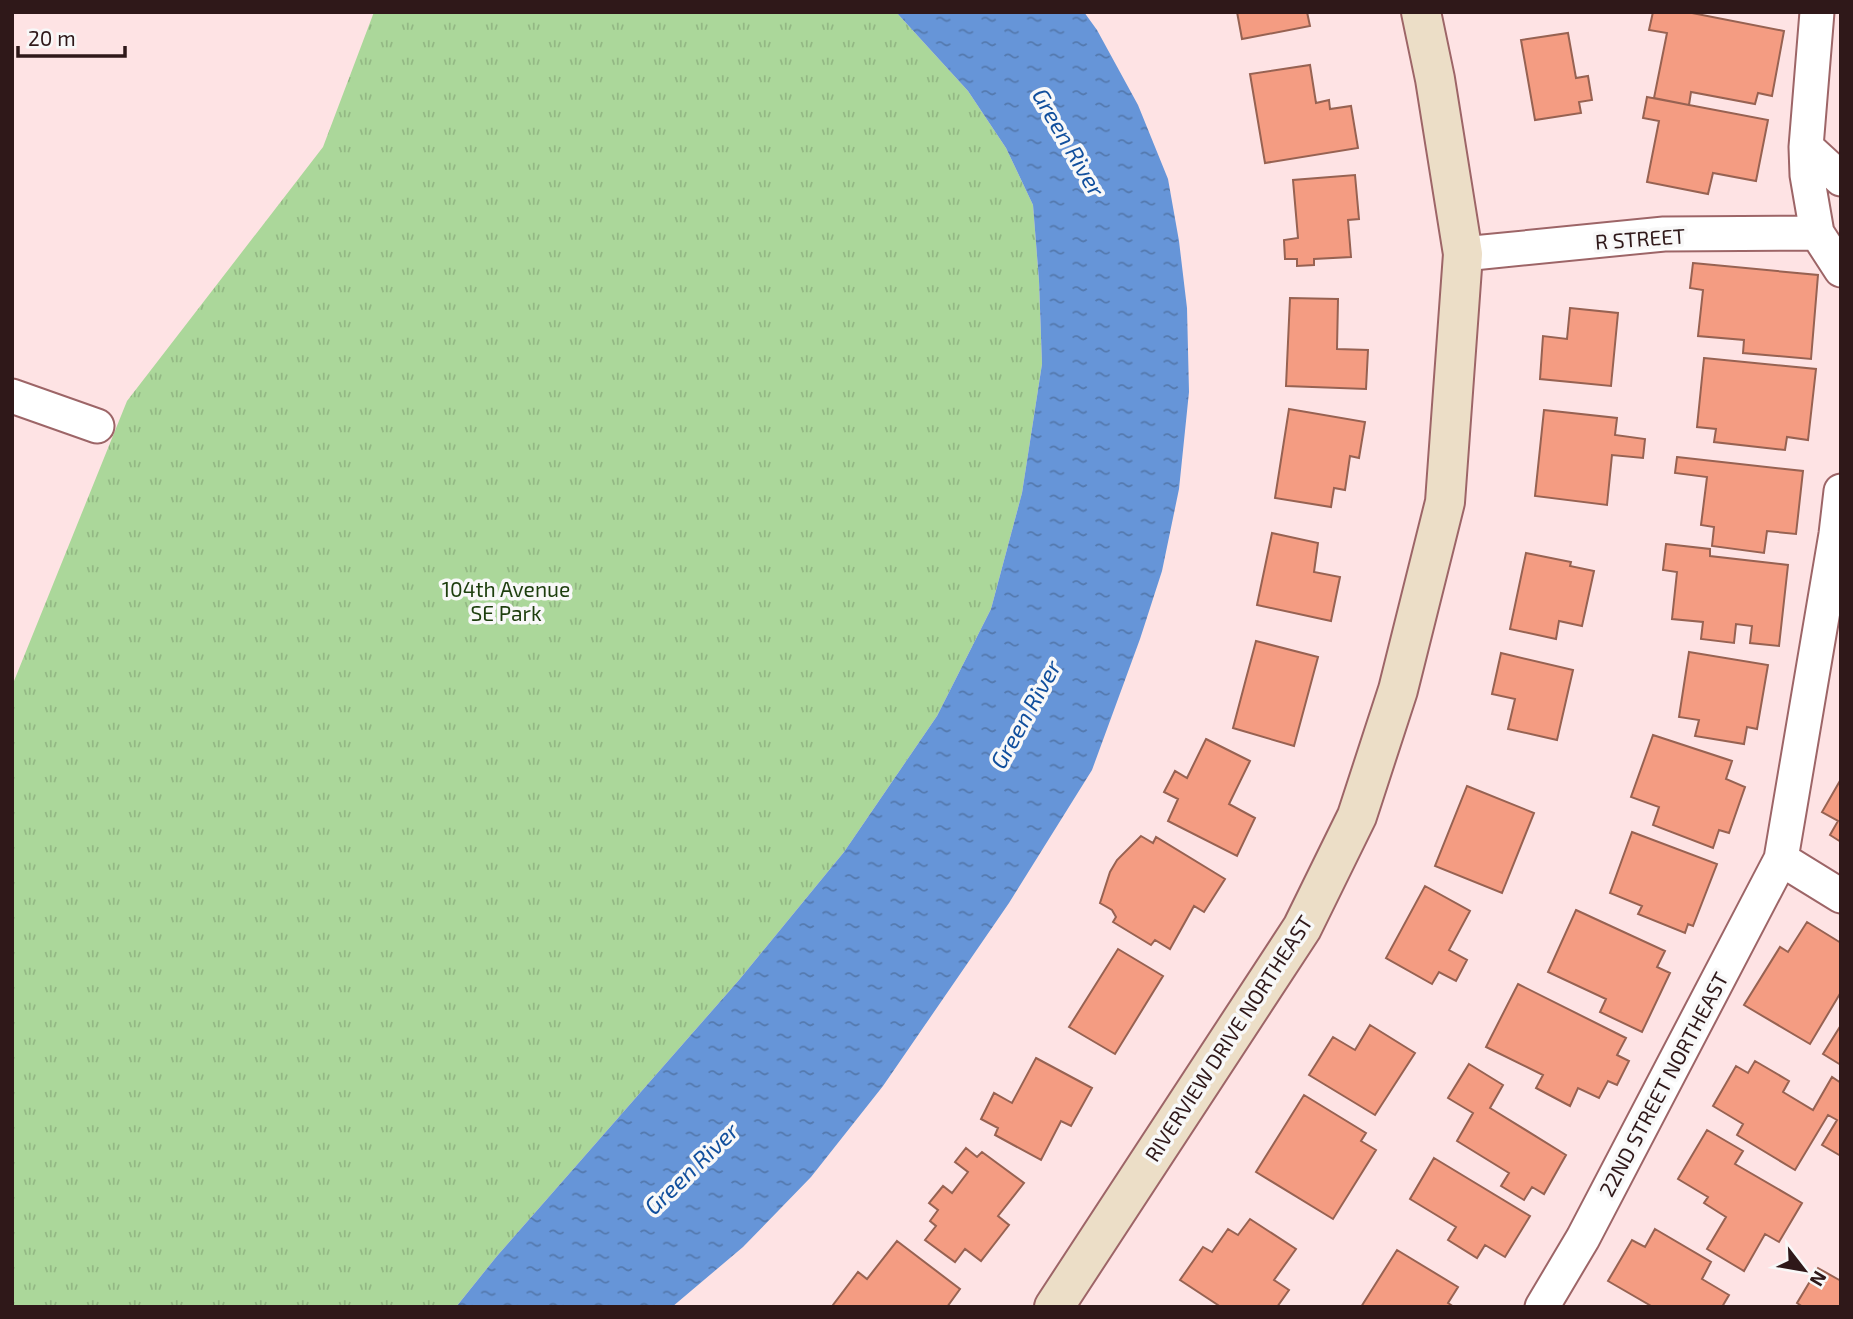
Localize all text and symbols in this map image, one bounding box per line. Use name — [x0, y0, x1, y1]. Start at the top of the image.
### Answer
scale bar — [18, 14, 124, 58]
text: 20 m — [28, 25, 76, 50]
water label: Green River — [1027, 83, 1112, 202]
street label: R STREET — [1594, 222, 1686, 254]
park label: 104th Avenue SE Park — [442, 576, 570, 625]
water label: Green River — [984, 654, 1067, 773]
street label: RIVERVIEW DRIVE NORTHEAST — [1139, 910, 1317, 1166]
street label: 22ND STREET NORTHEAST — [1593, 968, 1733, 1200]
water label: Green River — [638, 1116, 744, 1220]
north arrow — [1769, 1235, 1839, 1305]
text: N — [1806, 1267, 1832, 1291]

